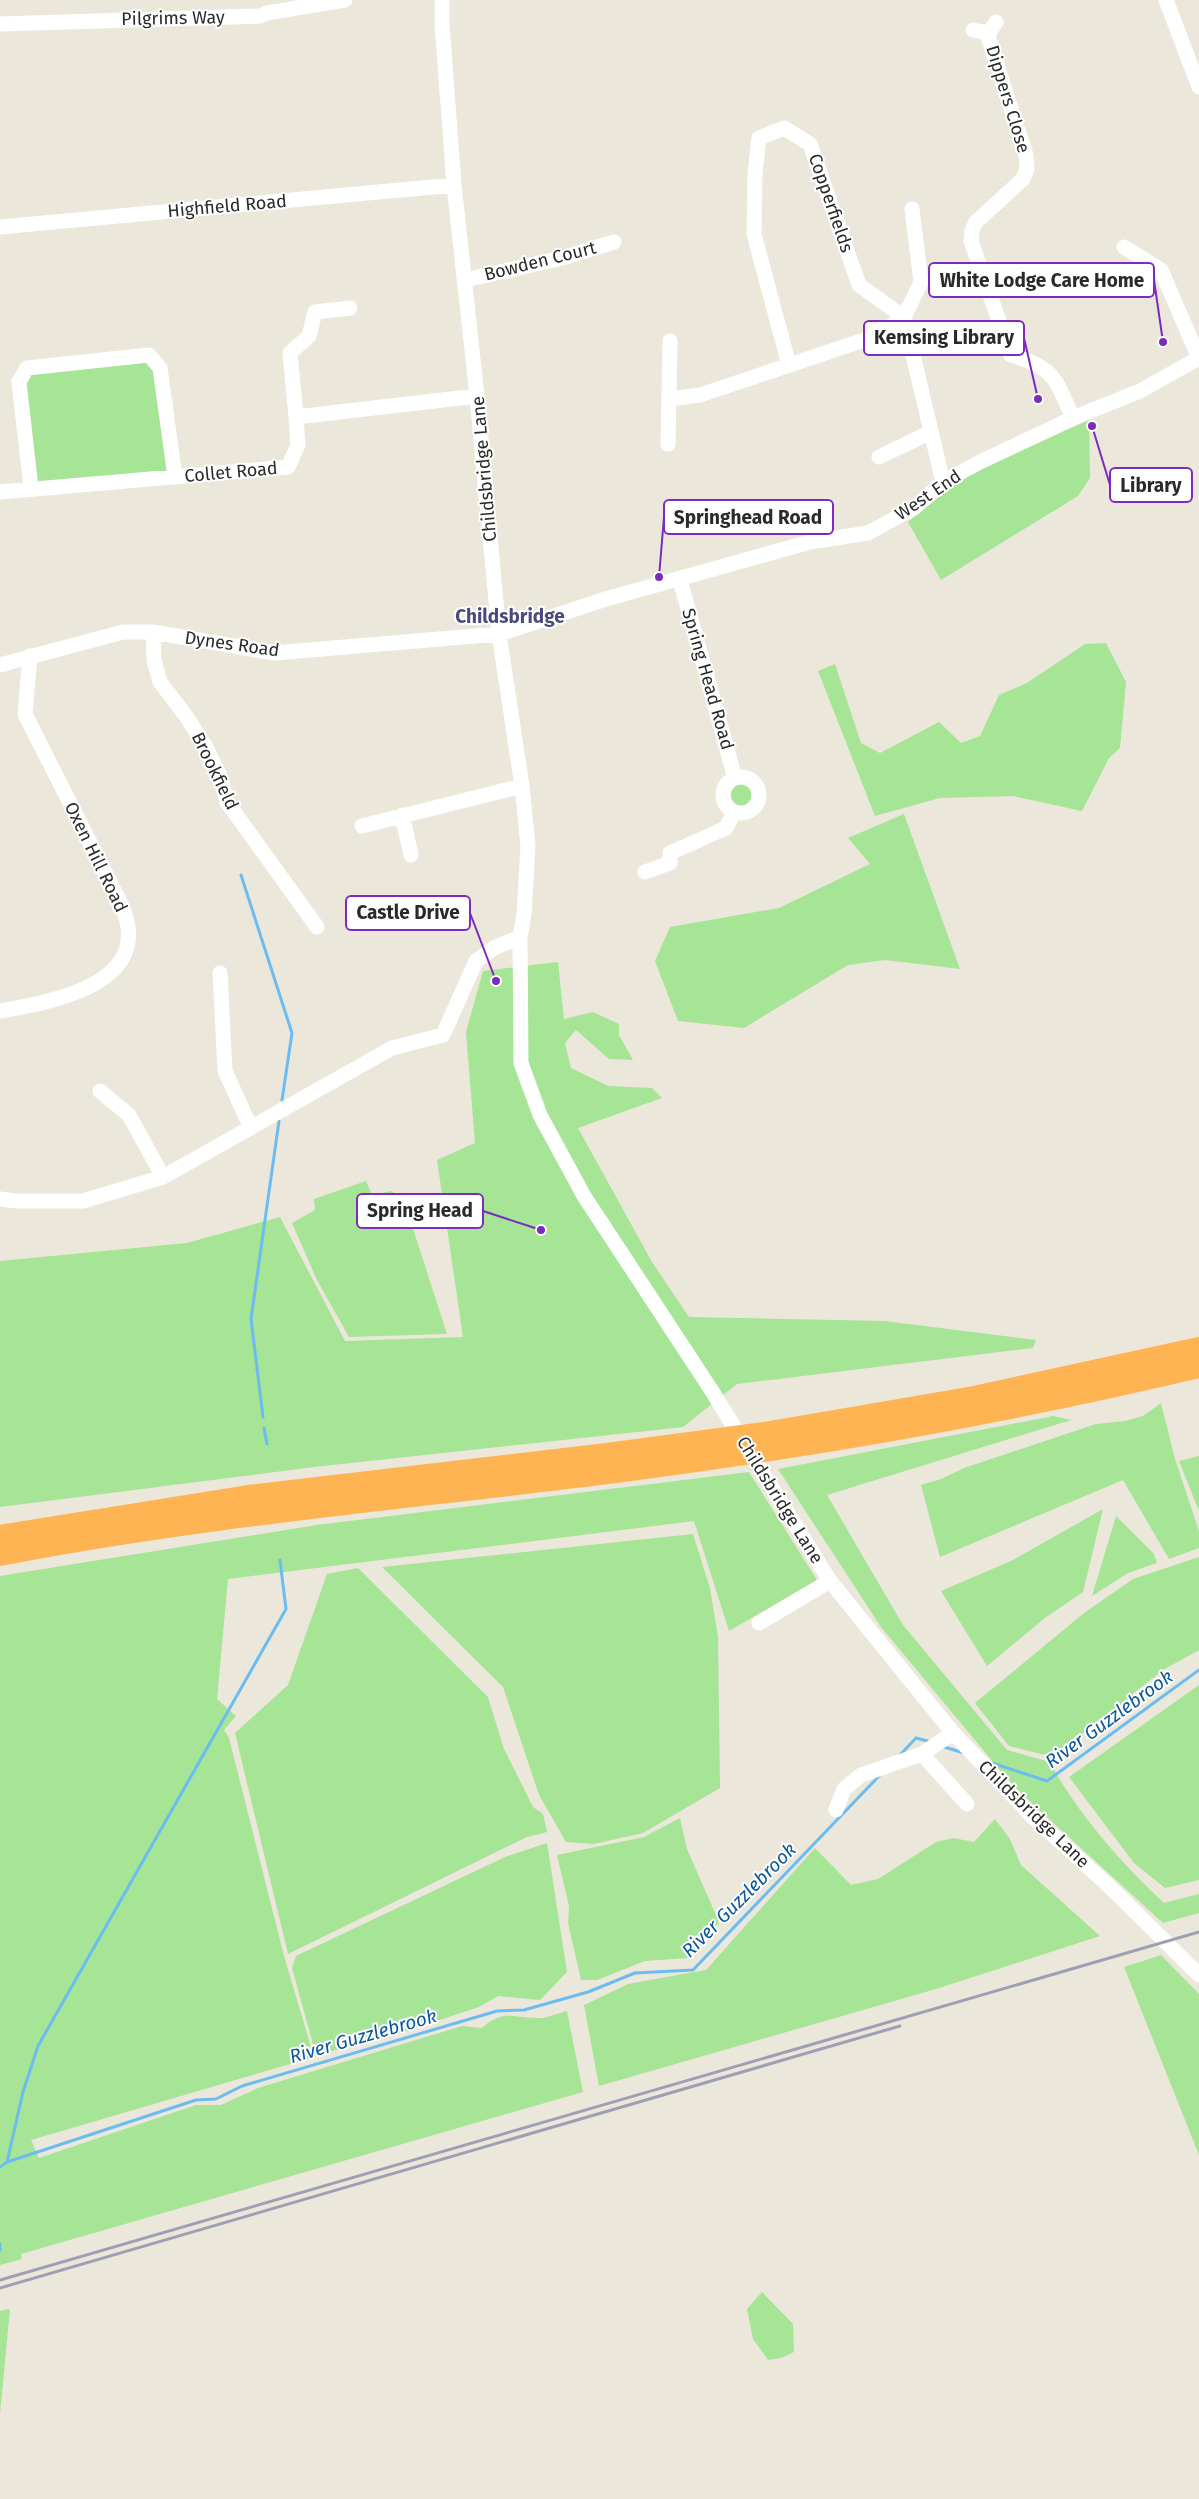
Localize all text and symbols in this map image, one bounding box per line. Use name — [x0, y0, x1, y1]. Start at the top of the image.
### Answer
street label: Pilgrims Way — [121, 6, 225, 30]
street label: Dippers Close — [981, 42, 1035, 156]
street label: Copperfields — [804, 151, 858, 255]
street label: Highfield Road — [166, 190, 288, 222]
street label: Bowden Court — [482, 236, 599, 286]
callout: White Lodge Care Home — [929, 263, 1154, 297]
text: White Lodge Care Home — [940, 269, 1144, 292]
callout: Kemsing Library — [864, 321, 1024, 355]
text: Kemsing Library — [874, 326, 1014, 349]
street label: Childsbridge Lane — [467, 395, 501, 543]
street label: Collet Road — [184, 457, 278, 487]
street label: West End — [891, 465, 965, 525]
callout: Library — [1110, 468, 1192, 502]
text: Library — [1120, 474, 1182, 497]
callout: Springhead Road — [664, 500, 833, 534]
text: Springhead Road — [674, 506, 822, 529]
district label: Childsbridge — [455, 605, 565, 628]
street label: Spring Head Road — [677, 606, 739, 752]
street label: Dynes Road — [183, 626, 281, 662]
street label: Brookfield — [187, 729, 243, 813]
street label: Oxen Hill Road — [60, 798, 132, 916]
callout: Castle Drive — [346, 896, 470, 930]
text: Castle Drive — [356, 901, 460, 924]
callout: Spring Head — [357, 1194, 483, 1228]
text: Spring Head — [367, 1199, 473, 1222]
street label: Childsbridge Lane — [732, 1432, 828, 1568]
water label: River Guzzlebrook — [1041, 1665, 1177, 1773]
street label: Childsbridge Lane — [974, 1755, 1094, 1873]
water label: River Guzzlebrook — [677, 1838, 801, 1962]
water label: River Guzzlebrook — [287, 2004, 439, 2068]

